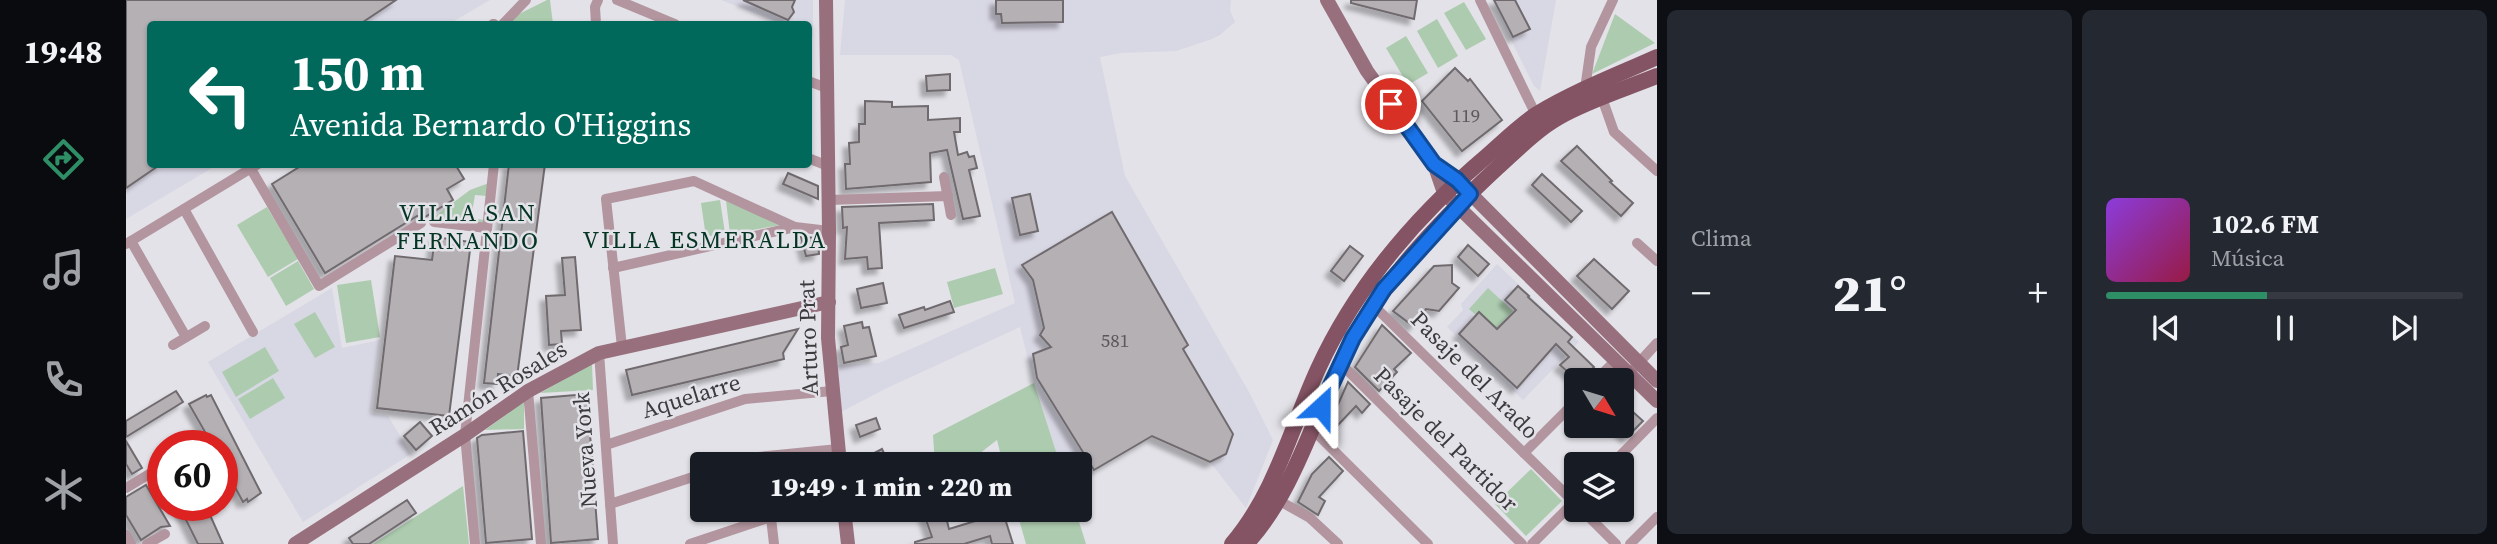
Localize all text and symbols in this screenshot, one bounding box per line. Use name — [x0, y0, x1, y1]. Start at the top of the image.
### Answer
text: 19:48 — [24, 30, 102, 74]
text: 150 m — [290, 39, 425, 106]
icon: left — [175, 49, 266, 140]
pin — [1361, 74, 1421, 134]
icon: arrive — [1372, 85, 1410, 123]
house number: 119 — [1452, 102, 1480, 128]
text: Avenida Bernardo O'Higgins — [290, 103, 692, 147]
icon: directions — [39, 135, 88, 184]
district label: VILLA SAN FERNANDO — [396, 196, 540, 257]
text: 102.6 FM — [2211, 206, 2319, 242]
text: Clima — [1691, 222, 1752, 254]
district label: VILLA ESMERALDA — [583, 223, 827, 256]
text: Música — [2211, 242, 2284, 274]
icon: music — [39, 245, 88, 294]
text: 21° — [1832, 257, 1907, 328]
text: − — [1691, 267, 1711, 319]
text: + — [2028, 267, 2048, 319]
street label: Arturo Prat — [790, 279, 826, 396]
street label: Pasaje del Arado — [1404, 304, 1546, 446]
icon: previous — [2147, 309, 2185, 347]
icon: pause — [2266, 309, 2304, 347]
icon: next — [2385, 309, 2423, 347]
house number: 581 — [1101, 327, 1129, 353]
street label: Ramón Rosales — [423, 333, 573, 443]
icon: phone — [39, 355, 88, 404]
street label: Pasaje del Partidor — [1367, 360, 1525, 518]
street label: Aquelarre — [638, 366, 744, 426]
north arrow — [1564, 368, 1634, 438]
map controls — [1564, 368, 1634, 522]
position arrow — [1284, 370, 1358, 444]
street label: Nueva York — [565, 391, 605, 509]
speed limit sign: 60 — [147, 430, 238, 521]
button: layers — [1564, 452, 1634, 522]
icon: climate — [39, 465, 88, 514]
text: 19:49 · 1 min · 220 m — [770, 469, 1012, 505]

